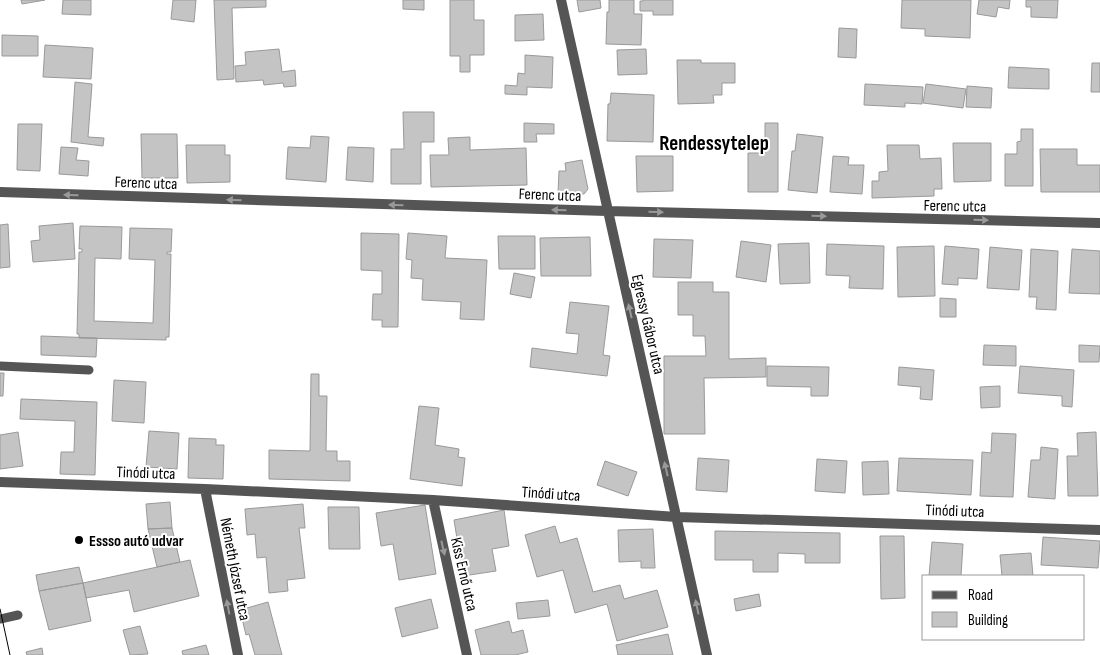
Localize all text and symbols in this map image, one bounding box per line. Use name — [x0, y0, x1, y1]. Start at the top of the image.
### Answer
district label: Rendessytelep — [659, 131, 769, 156]
street label: Ferenc utca — [114, 173, 178, 194]
street label: Ferenc utca — [518, 185, 582, 206]
one-way arrow — [63, 190, 79, 198]
one-way arrow — [226, 195, 242, 203]
street label: Ferenc utca — [924, 196, 986, 217]
one-way arrow — [388, 200, 404, 208]
one-way arrow — [550, 205, 566, 213]
one-way arrow — [648, 209, 664, 217]
one-way arrow — [811, 213, 827, 221]
one-way arrow — [973, 217, 989, 225]
street label: Egressy Gábor utca — [627, 272, 668, 376]
one-way arrow — [626, 304, 634, 319]
one-way arrow — [662, 462, 670, 477]
street label: Tinódi utca — [116, 463, 176, 484]
street label: Tinódi utca — [521, 483, 581, 506]
street label: Tinódi utca — [925, 501, 985, 522]
street label: Németh József utca — [215, 516, 254, 622]
place label: Essso autó udvar — [89, 532, 184, 551]
marker: Essso autó udvar — [73, 534, 85, 546]
street label: Kiss Ernő utca — [446, 536, 481, 613]
one-way arrow — [439, 540, 447, 555]
legend — [922, 575, 1085, 640]
text: Road — [968, 586, 993, 605]
one-way arrow — [224, 599, 232, 615]
one-way arrow — [693, 600, 701, 615]
text: Building — [968, 611, 1008, 630]

